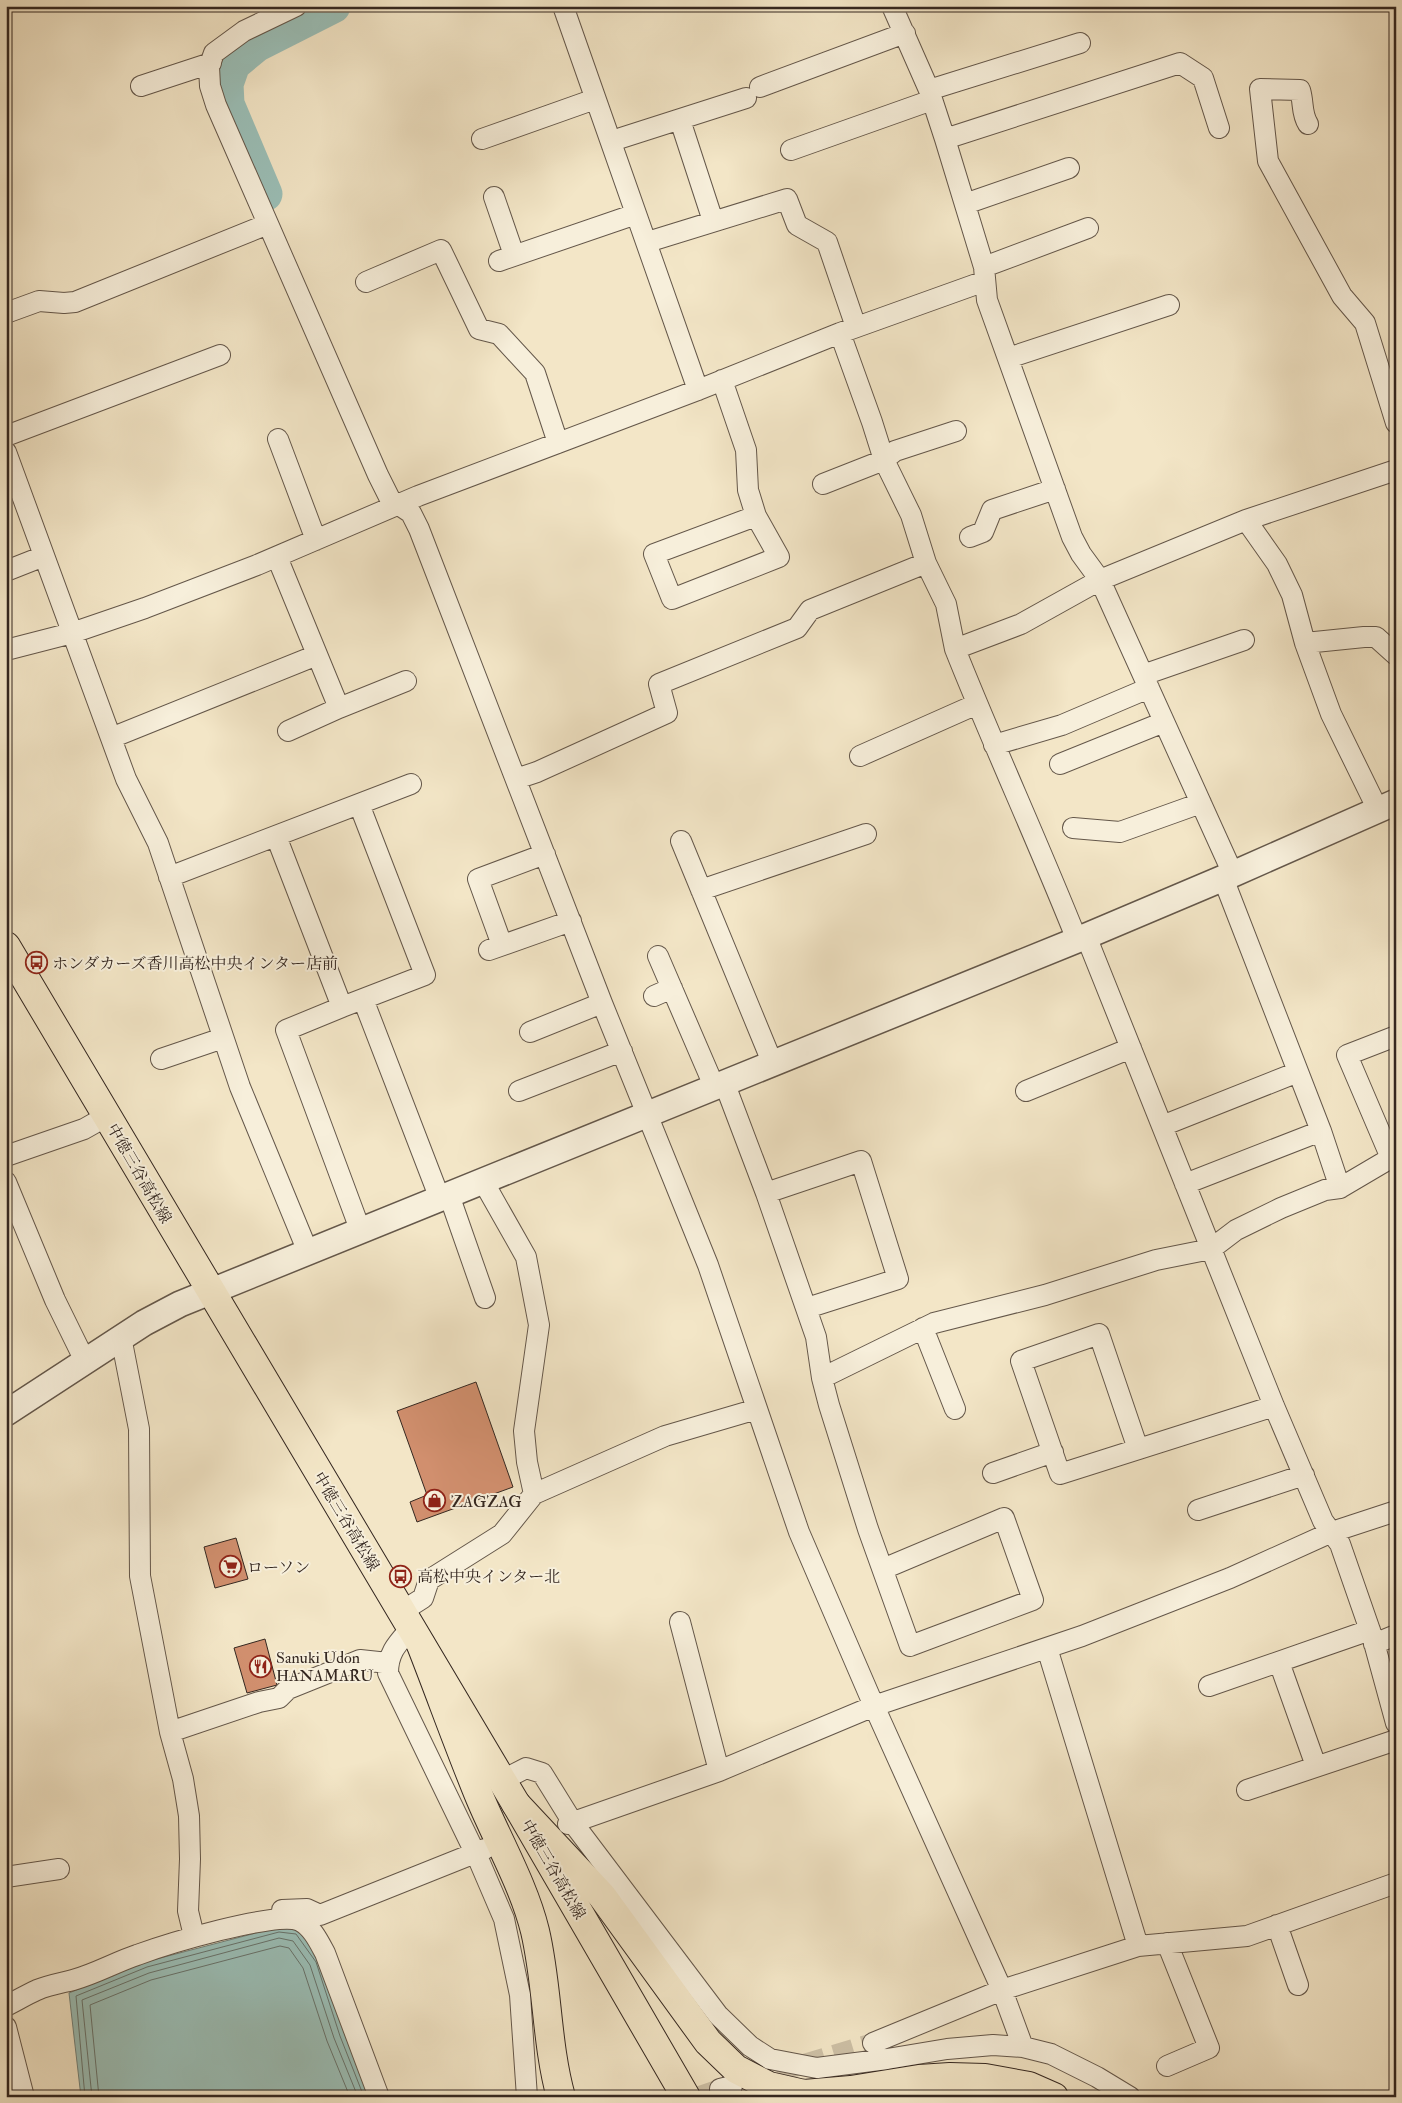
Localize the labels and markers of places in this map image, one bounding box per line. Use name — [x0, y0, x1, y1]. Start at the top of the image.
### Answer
bus stop icon: ホンダカーズ香川高松中央インター店前 — [24, 951, 48, 975]
place label: ホンダカーズ香川高松中央インター店前 — [52, 954, 338, 974]
shop icon: ZAGZAG — [423, 1489, 447, 1513]
place label: ZAGZAG — [451, 1492, 522, 1512]
supermarket icon: ローソン — [219, 1555, 243, 1579]
place label: ローソン — [247, 1558, 310, 1578]
bus stop icon: 高松中央インター北 — [389, 1564, 413, 1588]
place label: 高松中央インター北 — [417, 1567, 560, 1587]
place label: Sanuki Udon HANAMARU — [276, 1648, 374, 1686]
restaurant icon: Sanuki Udon HANAMARU — [248, 1654, 272, 1678]

